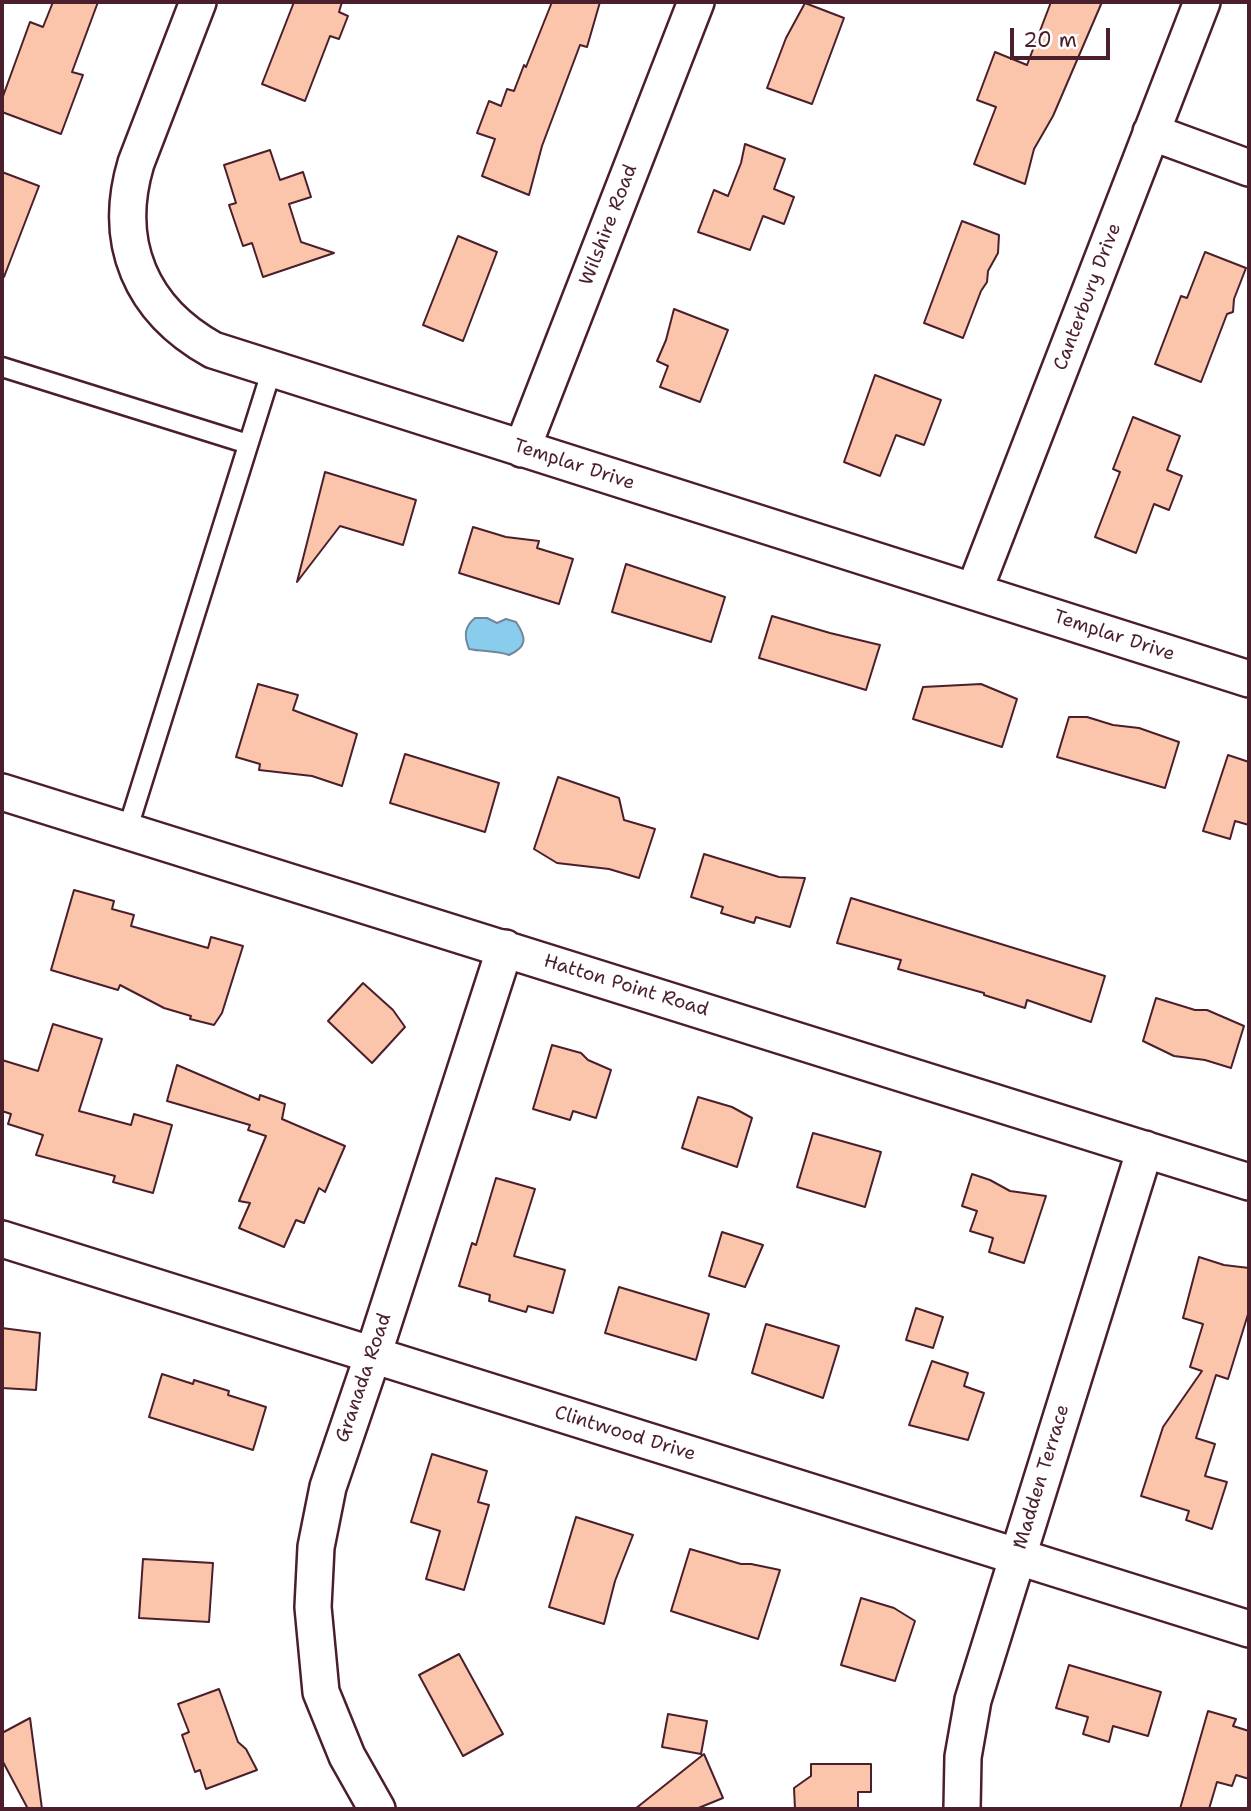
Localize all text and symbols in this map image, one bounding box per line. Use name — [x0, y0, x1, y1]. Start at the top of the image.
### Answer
scale bar — [1013, 14, 1113, 58]
text: 20 m — [1023, 26, 1077, 54]
street label: Wilshire Road — [575, 161, 643, 289]
street label: Canterbury Drive — [1049, 220, 1127, 374]
street label: Templar Drive — [510, 435, 638, 495]
street label: Templar Drive — [1050, 606, 1178, 666]
street label: Hatton Point Road — [541, 950, 711, 1022]
street label: Granada Road — [331, 1310, 397, 1446]
street label: Clintwood Drive — [552, 1402, 698, 1466]
street label: Madden Terrace — [1009, 1402, 1075, 1552]

